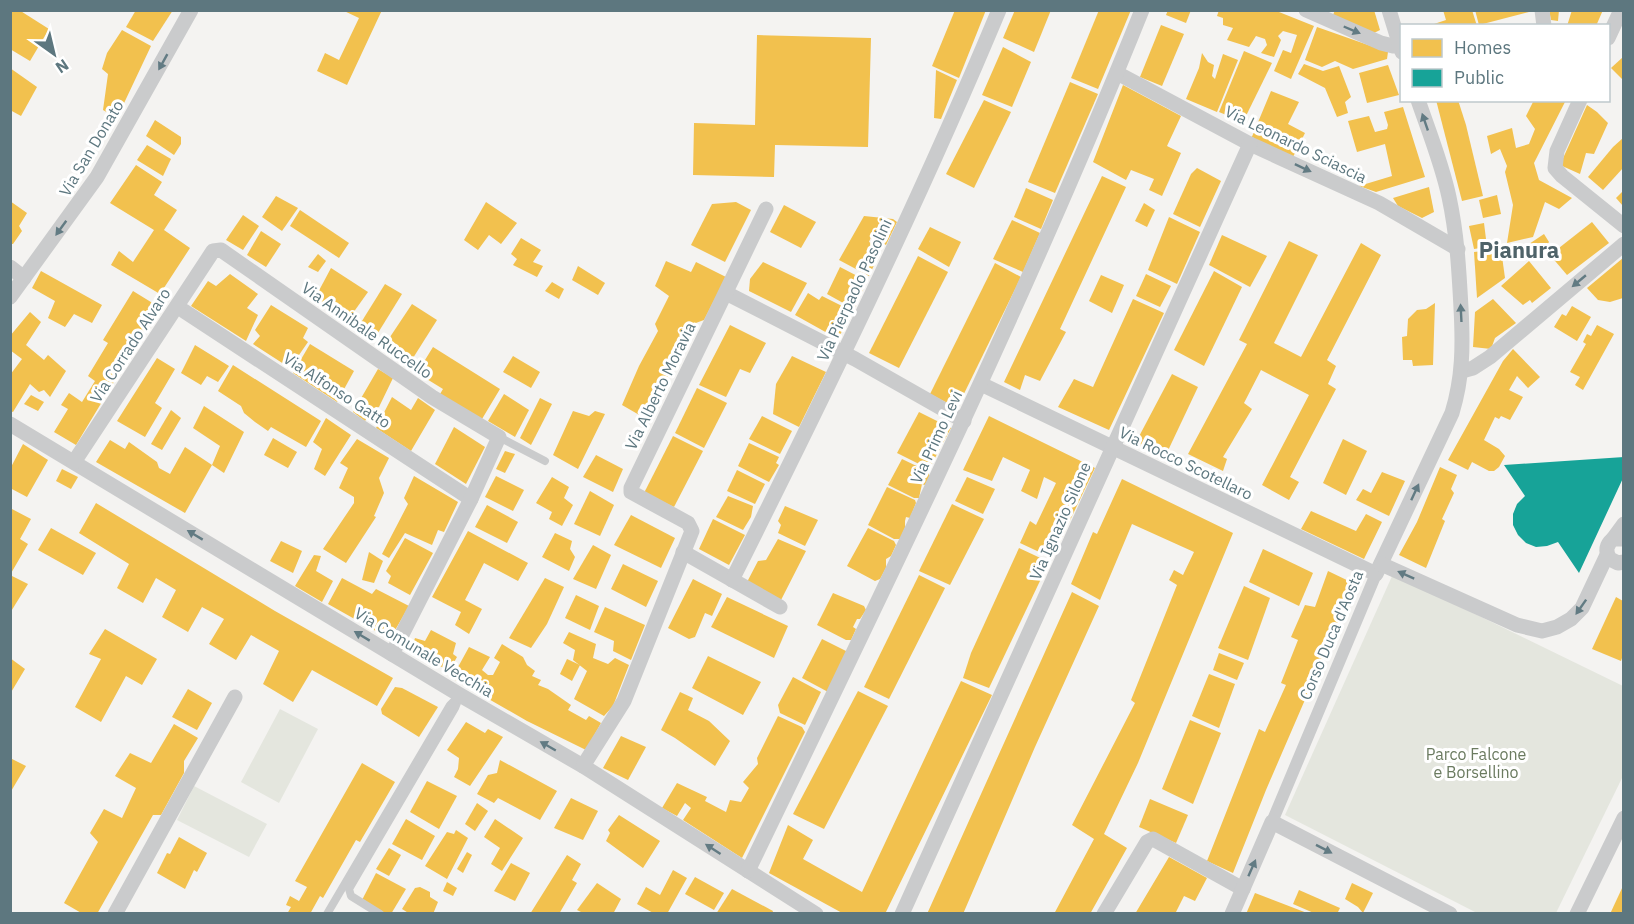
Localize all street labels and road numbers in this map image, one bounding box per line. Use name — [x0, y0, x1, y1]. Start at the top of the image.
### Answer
street label: Via San Donato — [54, 96, 128, 200]
street label: Via Leonardo Sciascia — [1222, 101, 1371, 187]
street label: Via Pierpaolo Pasolini — [812, 216, 896, 364]
street label: Via Annibale Ruccello — [298, 277, 436, 383]
street label: Via Corrado Alvaro — [85, 284, 175, 406]
street label: Via Alberto Moravia — [620, 318, 700, 453]
street label: Via Alfonso Gatto — [280, 348, 394, 432]
street label: Via Primo Levi — [906, 387, 966, 487]
street label: Via Rocco Scotellaro — [1116, 422, 1256, 504]
street label: Via Ignazio Silone — [1025, 459, 1095, 583]
street label: Corso Duca d'Aosta — [1295, 567, 1368, 703]
street label: Via Comunale Vecchia — [351, 603, 497, 702]

